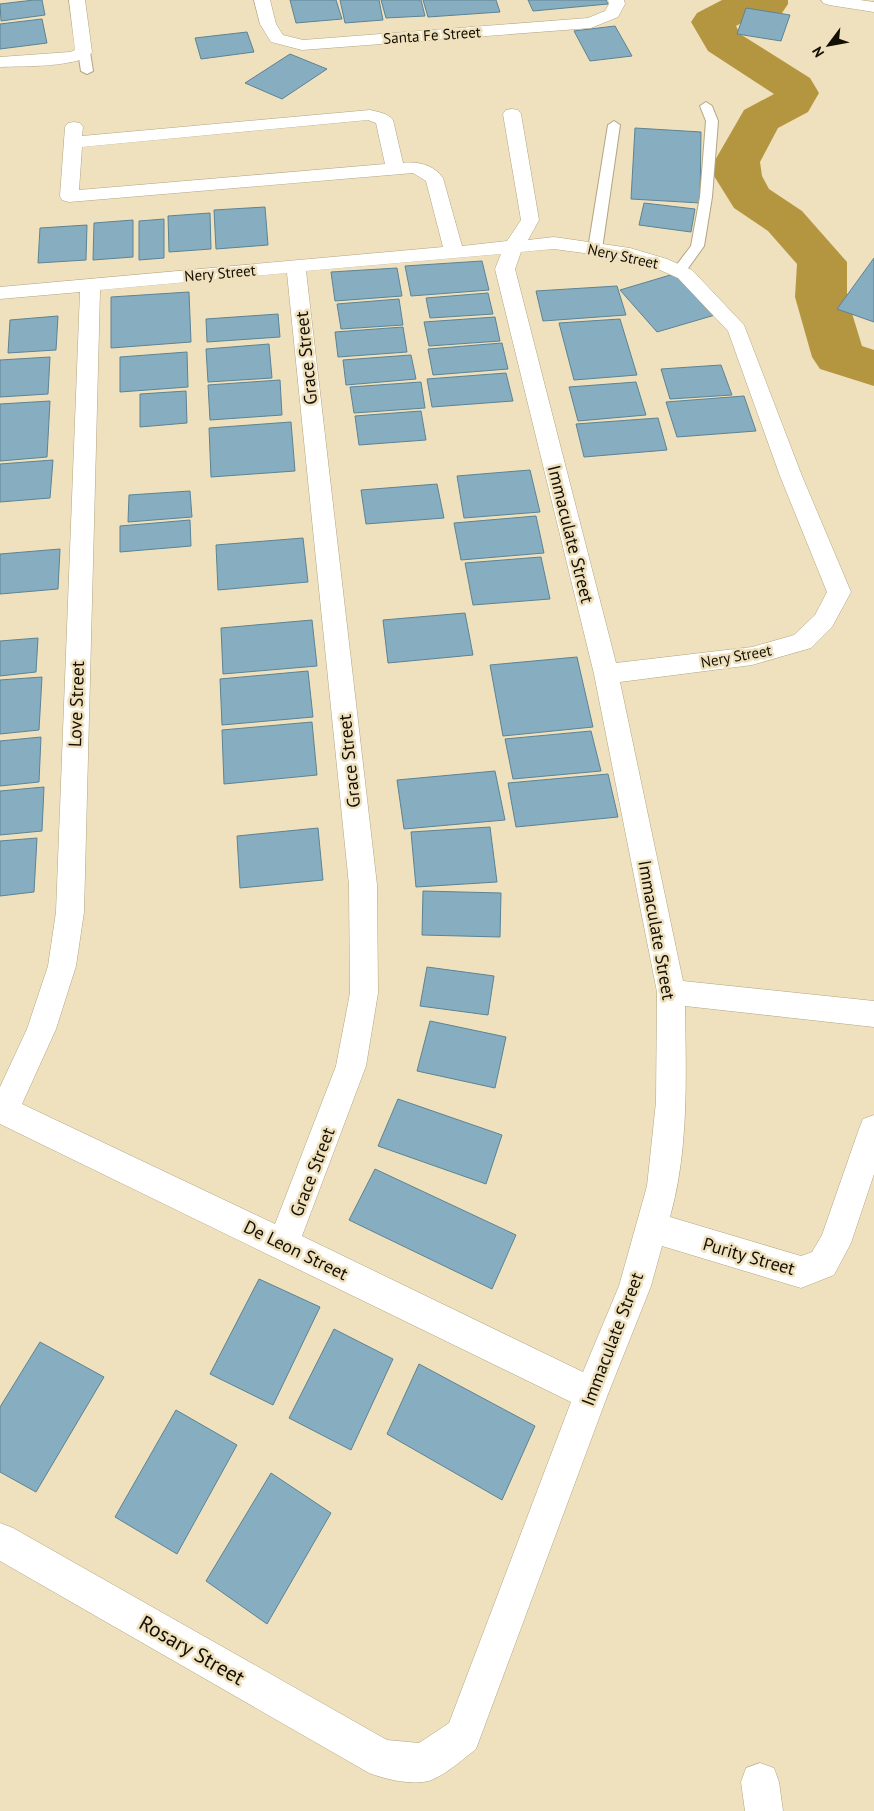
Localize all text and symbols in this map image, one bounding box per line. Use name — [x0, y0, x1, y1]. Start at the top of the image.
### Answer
north arrow — [804, 20, 854, 70]
street label: Santa Fe Street — [383, 22, 481, 48]
text: N — [808, 43, 828, 61]
street label: Nery Street — [586, 239, 660, 273]
street label: Nery Street — [184, 260, 256, 286]
street label: Grace Street — [290, 310, 322, 406]
street label: Immaculate Street — [543, 463, 599, 605]
street label: Nery Street — [699, 640, 773, 672]
street label: Love Street — [63, 661, 89, 747]
street label: Grace Street — [333, 713, 365, 809]
street label: Immaculate Street — [633, 858, 681, 1002]
street label: Grace Street — [284, 1124, 340, 1220]
street label: De Leon Street — [240, 1215, 352, 1285]
street label: Purity Street — [700, 1232, 798, 1280]
street label: Immaculate Street — [576, 1269, 648, 1409]
street label: Rosary Street — [134, 1609, 250, 1691]

